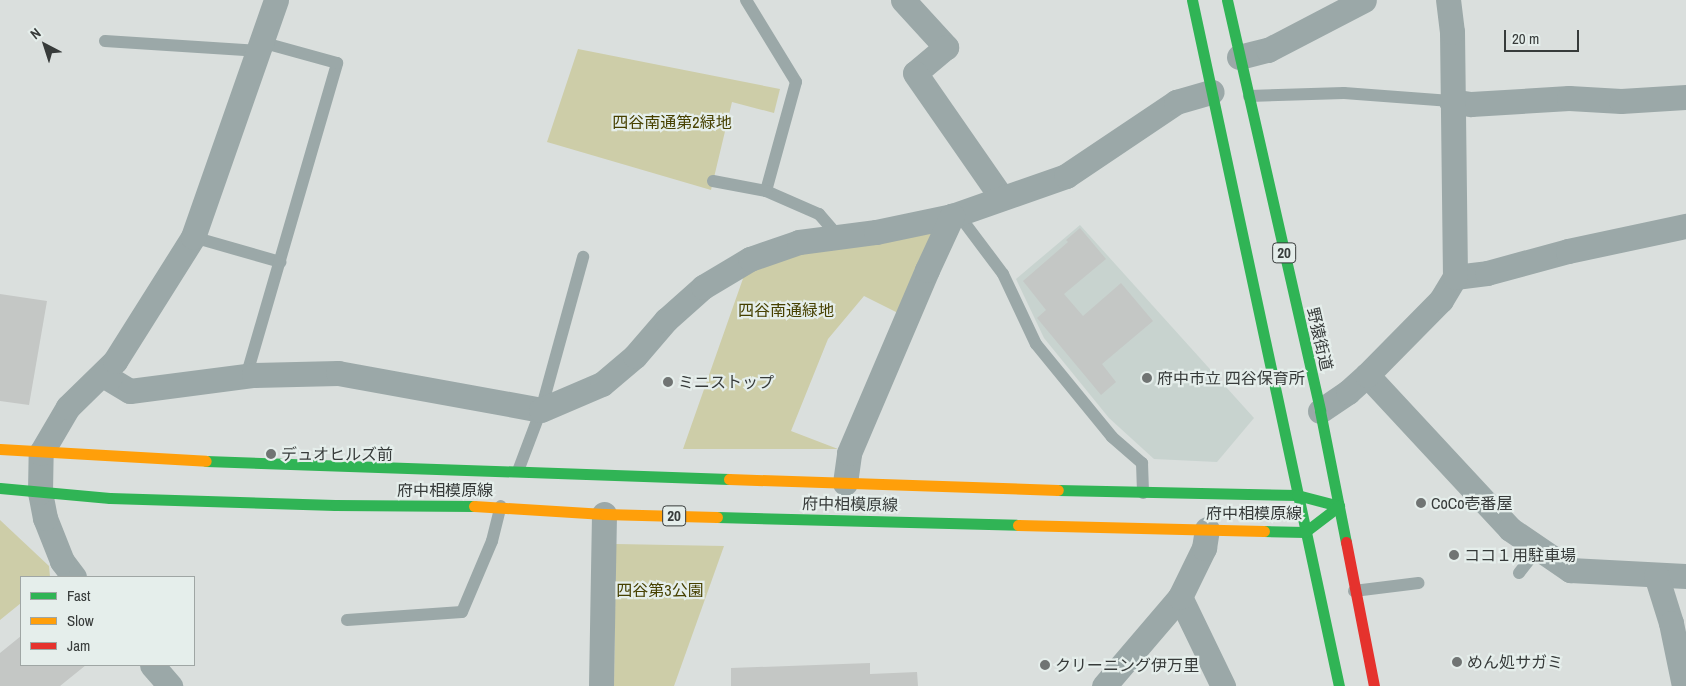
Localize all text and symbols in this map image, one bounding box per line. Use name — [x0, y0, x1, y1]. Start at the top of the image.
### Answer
north arrow — [20, 20, 70, 70]
scale bar — [1506, 20, 1581, 52]
text: N — [26, 24, 44, 43]
text: 20 m — [1512, 28, 1539, 49]
park label: 四谷南通第2緑地 — [612, 112, 732, 132]
road number: 20 — [1272, 240, 1296, 266]
park label: 四谷南通緑地 — [738, 300, 834, 320]
street label: 野猿街道 — [1303, 306, 1337, 372]
place label: 府中市立 四谷保育所 — [1157, 368, 1305, 388]
place label: ミニストップ — [678, 372, 774, 392]
marker: 府中市立 四谷保育所 — [1141, 372, 1153, 384]
marker: ミニストップ — [662, 376, 674, 388]
place label: デュオヒルズ前 — [281, 444, 393, 464]
marker: デュオヒルズ前 — [265, 448, 277, 460]
street label: 府中相模原線 — [397, 480, 493, 500]
place label: CoCo壱番屋 — [1431, 493, 1513, 513]
street label: 府中相模原線 — [802, 494, 898, 514]
marker: CoCo壱番屋 — [1415, 497, 1427, 509]
street label: 府中相模原線 — [1206, 503, 1302, 523]
road number: 20 — [662, 504, 686, 528]
place label: ココ１用駐車場 — [1464, 545, 1576, 565]
marker: ココ１用駐車場 — [1448, 549, 1460, 561]
legend — [20, 576, 195, 666]
park label: 四谷第3公園 — [616, 580, 704, 600]
text: Fast — [67, 585, 90, 606]
text: Slow — [67, 610, 94, 631]
text: Jam — [67, 635, 90, 656]
place label: めん処サガミ — [1467, 652, 1563, 672]
place label: クリーニング伊万里 — [1055, 655, 1199, 675]
marker: めん処サガミ — [1451, 656, 1463, 668]
marker: クリーニング伊万里 — [1039, 659, 1051, 671]

